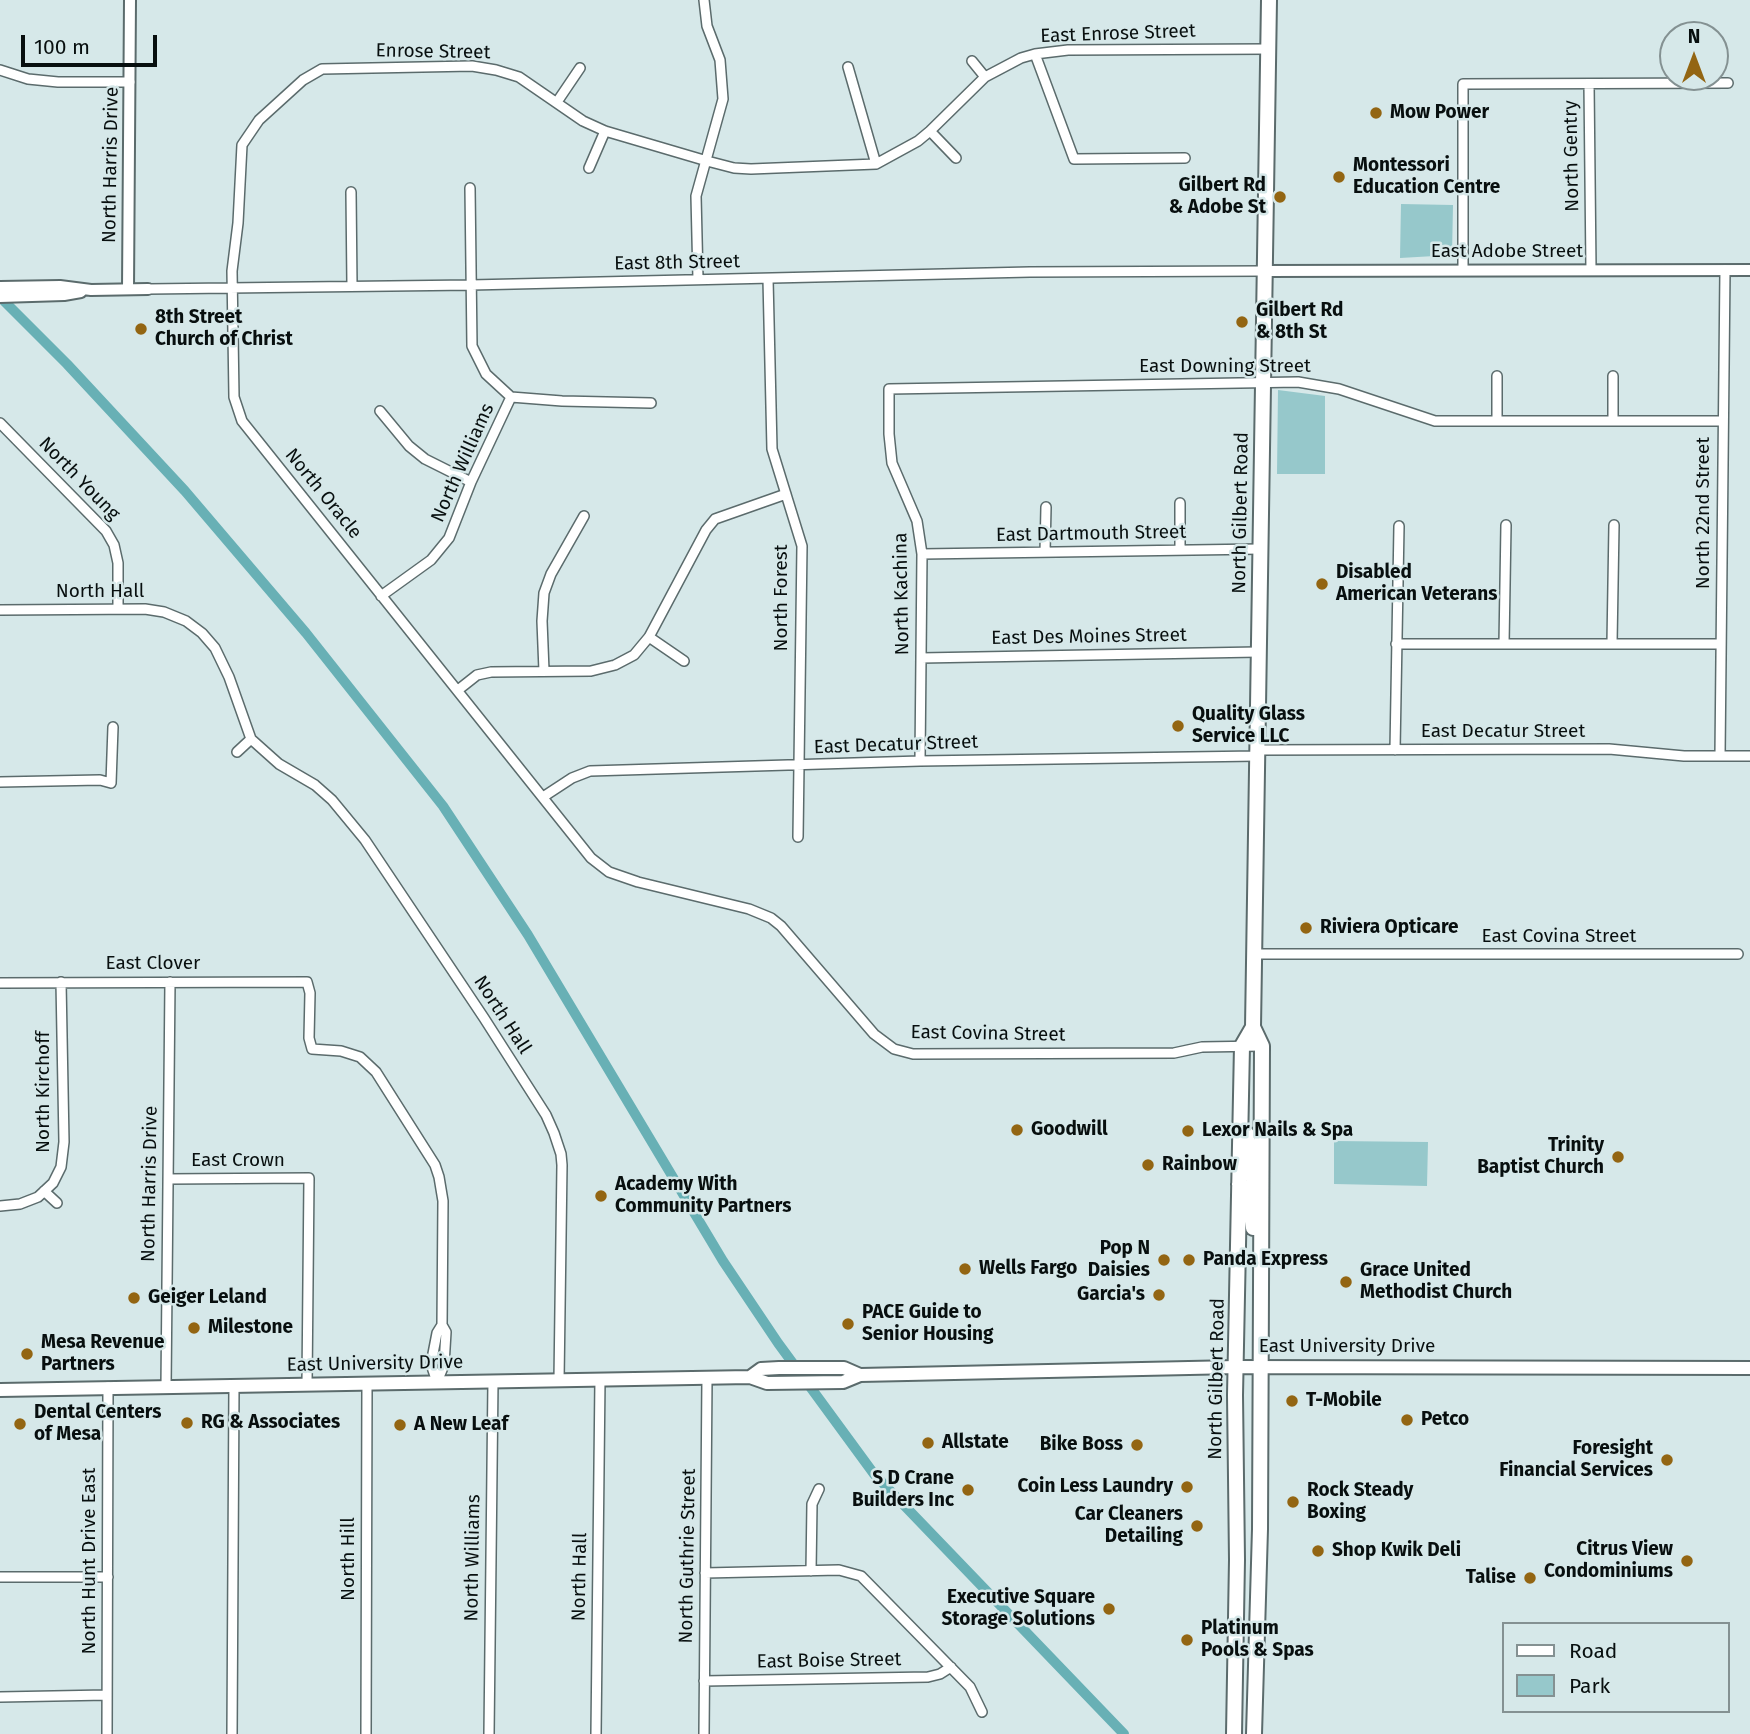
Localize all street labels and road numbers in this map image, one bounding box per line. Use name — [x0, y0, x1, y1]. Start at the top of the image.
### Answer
street label: East Enrose Street — [1040, 20, 1196, 48]
street label: Enrose Street — [375, 40, 491, 64]
street label: North Harris Drive — [98, 87, 124, 243]
street label: North Gentry — [1560, 100, 1584, 212]
street label: East Adobe Street — [1431, 241, 1583, 263]
street label: East 8th Street — [614, 251, 740, 275]
street label: East Downing Street — [1139, 356, 1311, 378]
street label: North Williams — [427, 400, 499, 526]
street label: North Gilbert Road — [1228, 432, 1254, 594]
street label: North Young — [34, 433, 124, 525]
street label: North 22nd Street — [1693, 437, 1715, 589]
street label: North Oracle — [280, 444, 366, 544]
street label: East Dartmouth Street — [996, 521, 1186, 547]
street label: North Kachina — [890, 532, 914, 656]
street label: North Forest — [771, 544, 793, 652]
street label: North Hall — [56, 581, 144, 603]
street label: East Des Moines Street — [991, 624, 1187, 650]
street label: East Decatur Street — [1421, 721, 1585, 743]
street label: East Decatur Street — [813, 731, 979, 759]
street label: East Covina Street — [1482, 926, 1636, 948]
street label: East Clover — [106, 953, 200, 975]
street label: North Hall — [468, 972, 536, 1058]
street label: East Covina Street — [910, 1021, 1066, 1047]
street label: North Kirchoff — [33, 1031, 55, 1153]
street label: North Harris Drive — [137, 1106, 163, 1262]
street label: East Crown — [191, 1150, 285, 1172]
street label: North Gilbert Road — [1204, 1298, 1230, 1460]
street label: East University Drive — [1259, 1336, 1435, 1358]
street label: East University Drive — [287, 1351, 463, 1377]
street label: North Hunt Drive East — [79, 1468, 101, 1654]
street label: North Guthrie Street — [675, 1468, 701, 1644]
street label: North Williams — [460, 1494, 486, 1622]
street label: North Hill — [338, 1517, 360, 1601]
street label: North Hall — [568, 1532, 592, 1622]
street label: East Boise Street — [756, 1648, 902, 1674]

